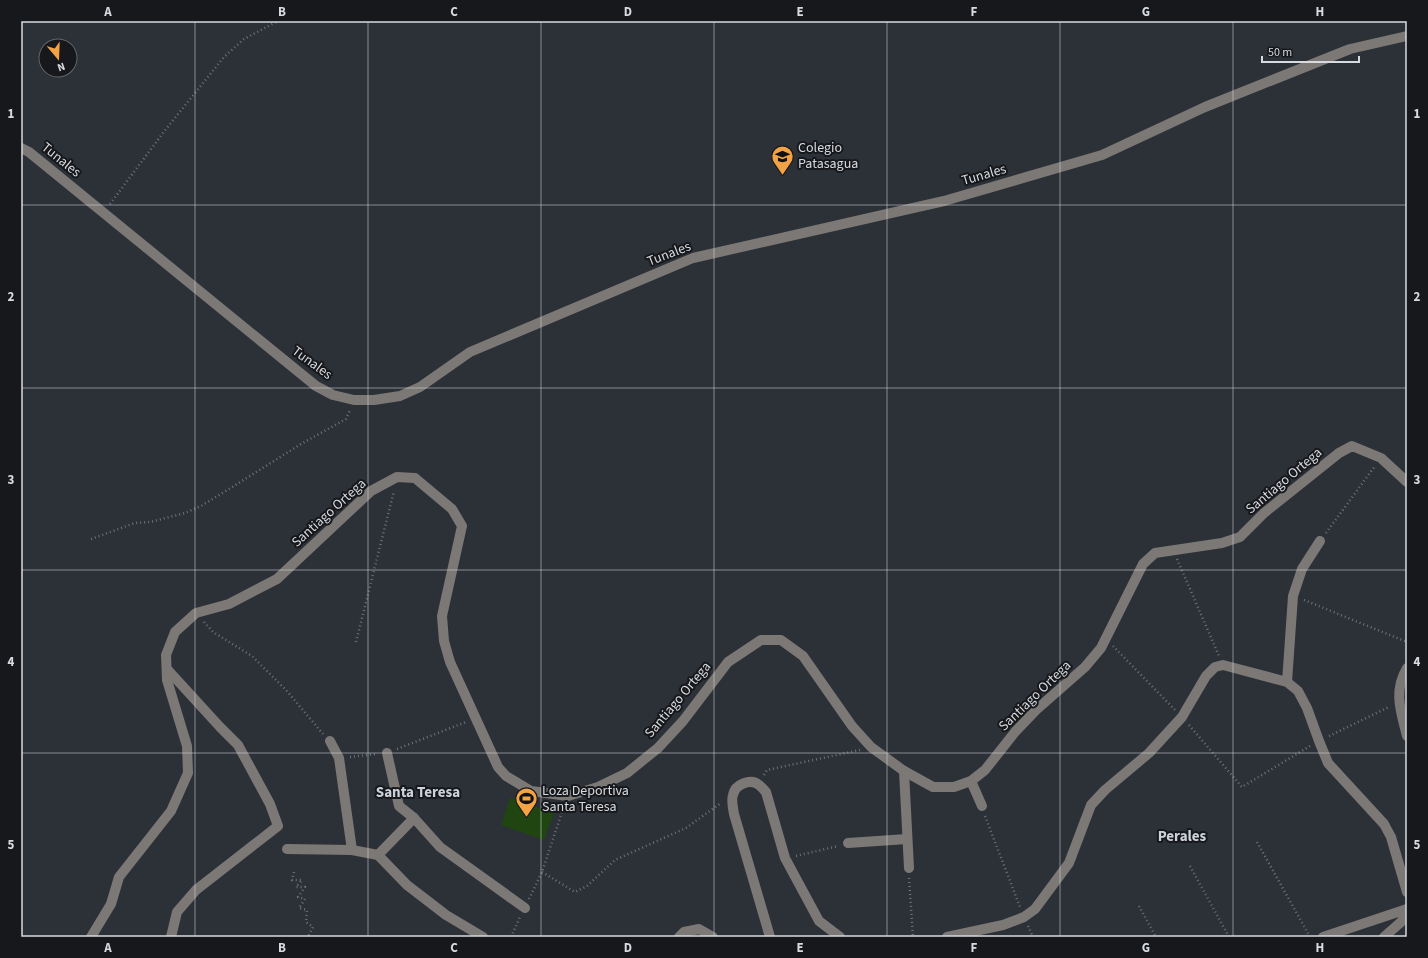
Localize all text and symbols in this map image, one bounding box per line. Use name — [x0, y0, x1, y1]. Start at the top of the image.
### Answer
text: A — [103, 3, 112, 21]
text: B — [278, 3, 286, 21]
text: C — [450, 3, 458, 21]
text: D — [624, 3, 632, 21]
text: E — [796, 3, 804, 21]
text: F — [971, 3, 978, 21]
text: G — [1142, 3, 1150, 21]
text: H — [1316, 3, 1324, 21]
north arrow — [38, 38, 78, 78]
scale bar — [1262, 38, 1359, 64]
text: 50 m — [1268, 44, 1292, 61]
text: N — [55, 59, 67, 75]
text: 1 — [8, 105, 15, 123]
text: 1 — [1414, 105, 1421, 123]
street label: Tunales — [37, 138, 85, 182]
place label: Colegio Patasagua — [798, 138, 858, 174]
school or university icon: Colegio Patasagua — [769, 143, 795, 176]
street label: Tunales — [959, 159, 1009, 191]
street label: Tunales — [644, 236, 694, 272]
text: 2 — [8, 288, 15, 306]
text: 2 — [1414, 288, 1421, 306]
street label: Tunales — [288, 342, 336, 385]
street label: Santiago Ortega — [1242, 443, 1326, 519]
text: 3 — [8, 471, 15, 489]
text: 3 — [1414, 471, 1421, 489]
street label: Santiago Ortega — [287, 474, 371, 552]
text: 4 — [8, 653, 15, 671]
text: 4 — [1414, 653, 1421, 671]
street label: Santiago Ortega — [994, 656, 1076, 736]
street label: Santiago Ortega — [640, 658, 716, 742]
place label: Loza Deportiva Santa Teresa — [542, 781, 629, 817]
district label: Santa Teresa — [376, 782, 460, 803]
sports icon: Loza Deportiva Santa Teresa — [514, 786, 540, 819]
district label: Perales — [1158, 826, 1207, 847]
text: 5 — [8, 836, 15, 854]
text: 5 — [1414, 836, 1421, 854]
text: A — [103, 939, 112, 957]
text: B — [278, 939, 286, 957]
text: C — [450, 939, 458, 957]
text: D — [624, 939, 632, 957]
text: E — [796, 939, 804, 957]
text: F — [971, 939, 978, 957]
text: G — [1142, 939, 1150, 957]
text: H — [1316, 939, 1324, 957]

